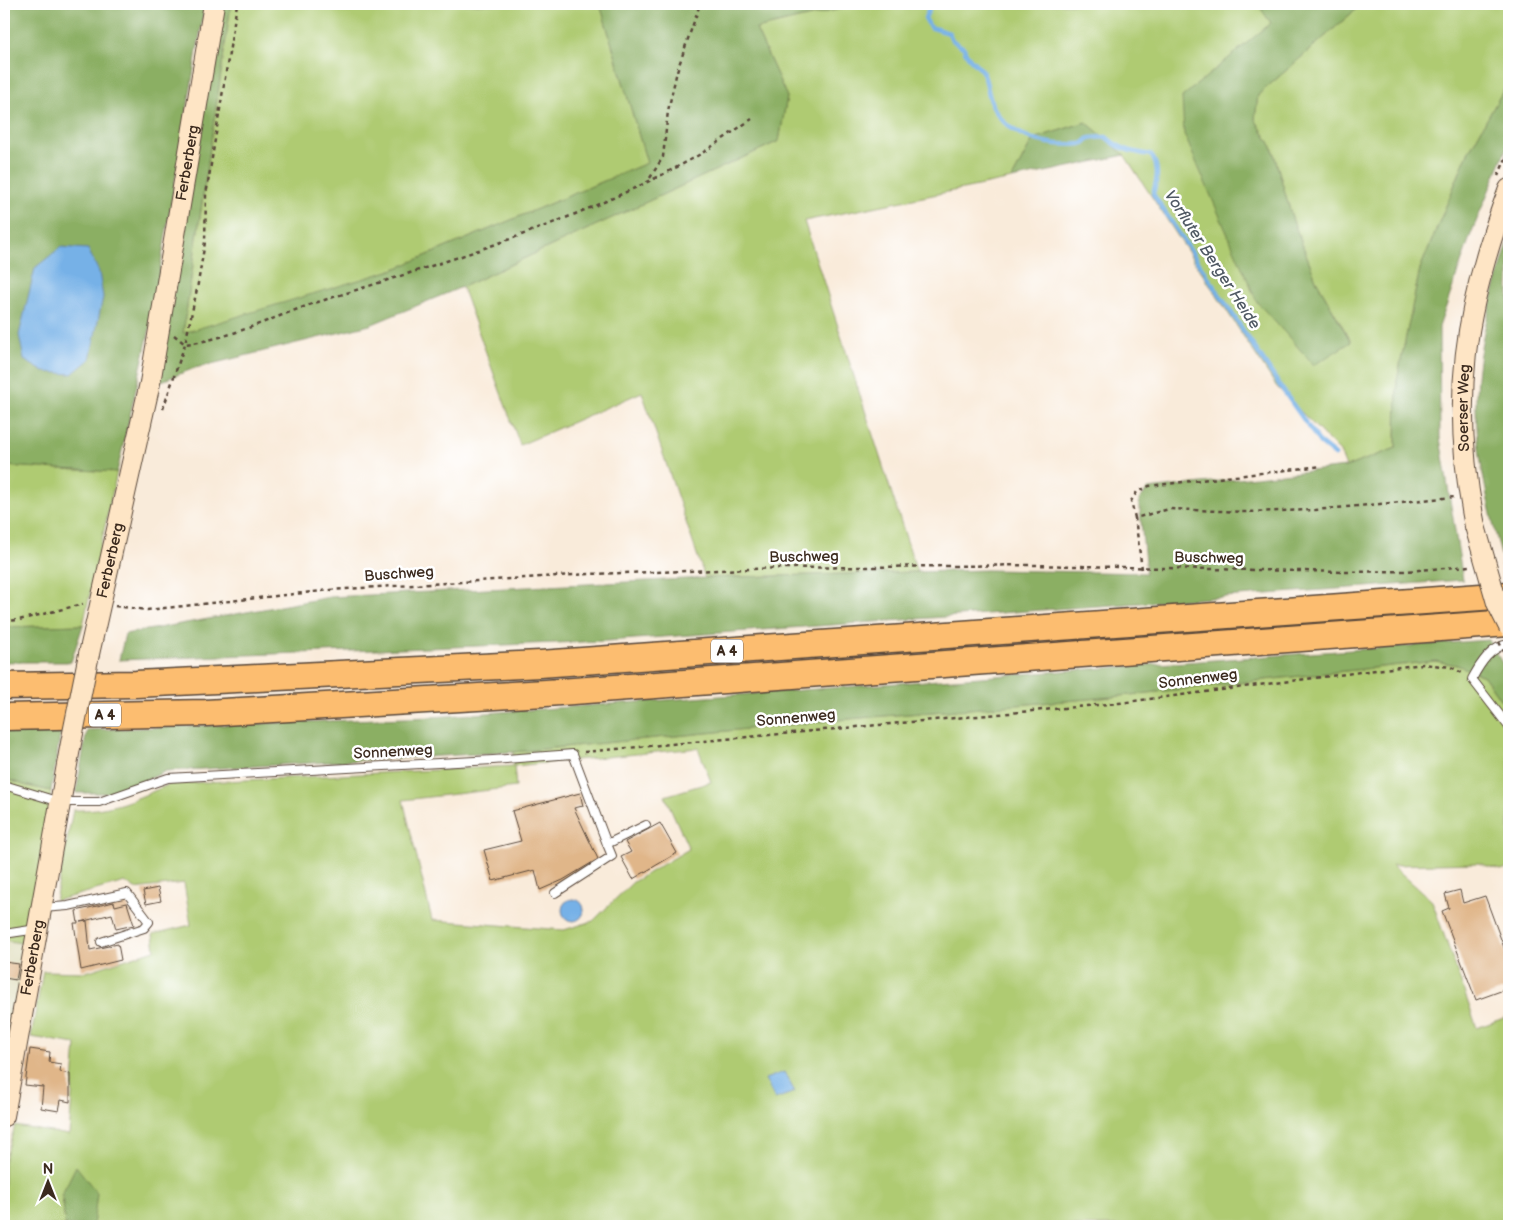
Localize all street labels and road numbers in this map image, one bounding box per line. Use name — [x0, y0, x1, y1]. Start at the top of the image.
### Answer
street label: Ferberberg — [171, 123, 203, 202]
street label: Soerser Weg — [1453, 363, 1474, 452]
street label: Ferberberg — [92, 521, 128, 600]
street label: Buschweg — [769, 547, 839, 567]
street label: Buschweg — [1174, 548, 1244, 568]
street label: Buschweg — [364, 562, 434, 586]
road number: A 4 — [711, 640, 743, 662]
street label: Sonnenweg — [1158, 665, 1238, 693]
road number: A 4 — [89, 704, 121, 726]
street label: Sonnenweg — [756, 705, 836, 731]
street label: Sonnenweg — [353, 740, 433, 764]
street label: Ferberberg — [16, 918, 49, 997]

